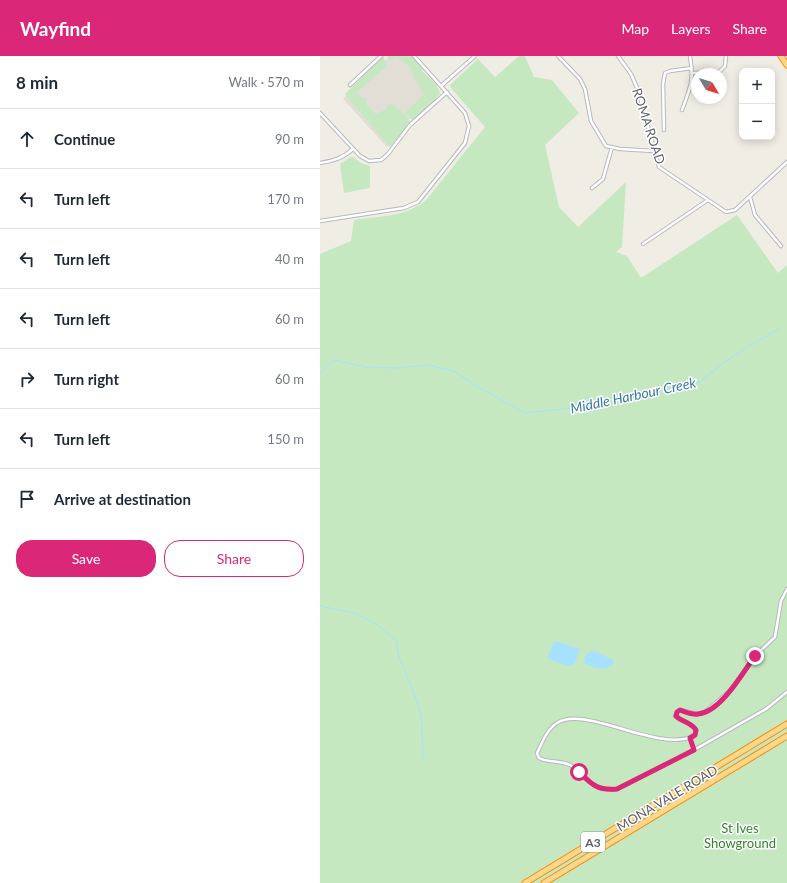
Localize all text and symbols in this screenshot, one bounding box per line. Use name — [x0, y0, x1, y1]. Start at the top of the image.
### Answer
text: Wayfind — [20, 17, 91, 40]
text: Map — [621, 20, 649, 37]
text: Layers — [671, 20, 711, 37]
text: Share — [733, 20, 767, 37]
north arrow — [691, 68, 727, 104]
map controls — [739, 68, 775, 140]
button: + — [739, 68, 775, 104]
text: 8 min — [16, 72, 58, 93]
text: Walk · 570 m — [228, 74, 304, 90]
street label: ROMA ROAD — [629, 86, 669, 166]
button: − — [739, 104, 775, 140]
icon: ahead — [16, 128, 38, 150]
text: Continue — [54, 130, 115, 148]
text: 90 m — [275, 131, 304, 147]
icon: left — [16, 188, 38, 210]
text: Turn left — [54, 190, 110, 208]
text: 170 m — [267, 191, 304, 207]
icon: left — [16, 248, 38, 270]
text: Turn left — [54, 250, 110, 268]
text: 40 m — [275, 251, 304, 267]
icon: left — [16, 308, 38, 330]
text: Turn left — [54, 310, 110, 328]
text: 60 m — [275, 311, 304, 327]
icon: right — [16, 368, 38, 390]
text: Turn right — [54, 370, 119, 388]
text: 60 m — [275, 371, 304, 387]
water label: Middle Harbour Creek — [569, 373, 698, 417]
icon: left — [16, 428, 38, 450]
text: Turn left — [54, 430, 110, 448]
text: 150 m — [267, 431, 304, 447]
icon: arrive — [16, 488, 38, 510]
text: Arrive at destination — [54, 490, 191, 508]
button: Save — [16, 540, 156, 577]
button: Share — [164, 540, 304, 577]
route end — [746, 647, 764, 665]
street label: MONA VALE ROAD — [614, 761, 720, 834]
route start — [570, 763, 588, 781]
park label: St Ives Showground — [704, 820, 776, 851]
road number: A3 — [581, 832, 605, 852]

